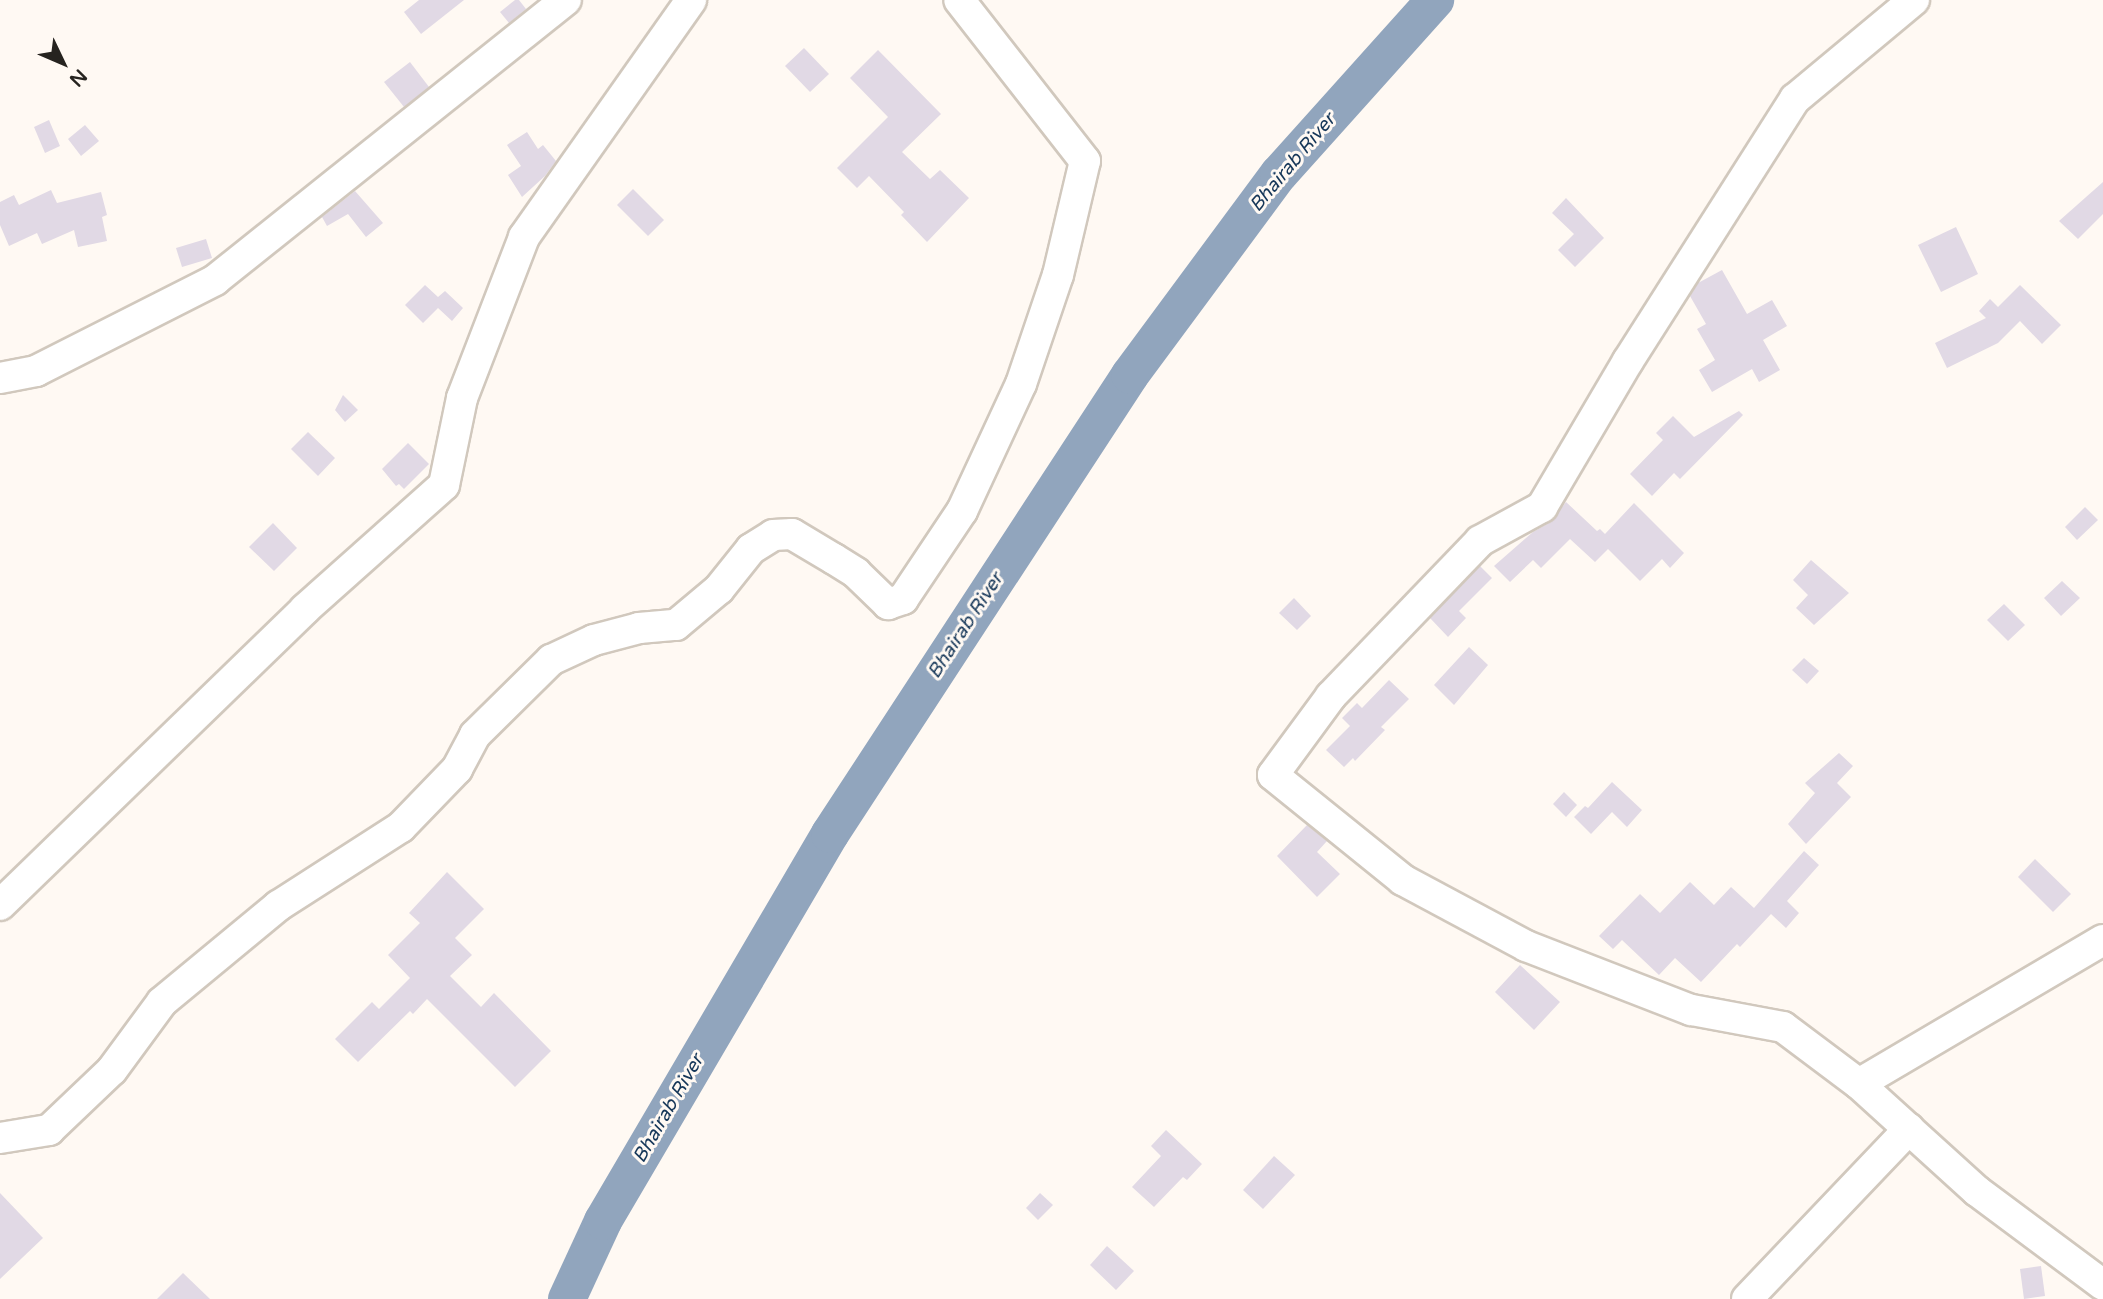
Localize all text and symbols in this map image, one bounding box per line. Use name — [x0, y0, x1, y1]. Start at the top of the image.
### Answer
north arrow — [28, 28, 98, 98]
text: N — [65, 64, 91, 91]
water label: Bhairab River — [1245, 109, 1341, 217]
water label: Bhairab River — [923, 569, 1009, 683]
water label: Bhairab River — [629, 1051, 709, 1167]

